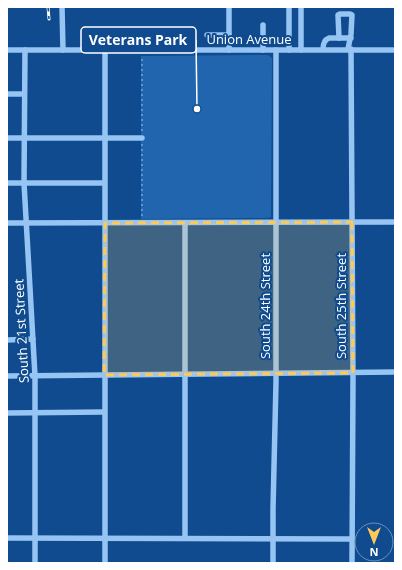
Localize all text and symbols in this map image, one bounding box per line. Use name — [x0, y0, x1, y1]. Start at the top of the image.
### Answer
callout: Veterans Park — [81, 27, 196, 53]
text: Veterans Park — [89, 30, 188, 49]
street label: Union Avenue — [206, 30, 292, 48]
street label: South 24th Street — [256, 253, 274, 359]
street label: South 25th Street — [332, 253, 350, 359]
street label: South 21st Street — [9, 278, 33, 384]
north arrow — [354, 522, 394, 562]
text: N — [370, 545, 378, 560]

